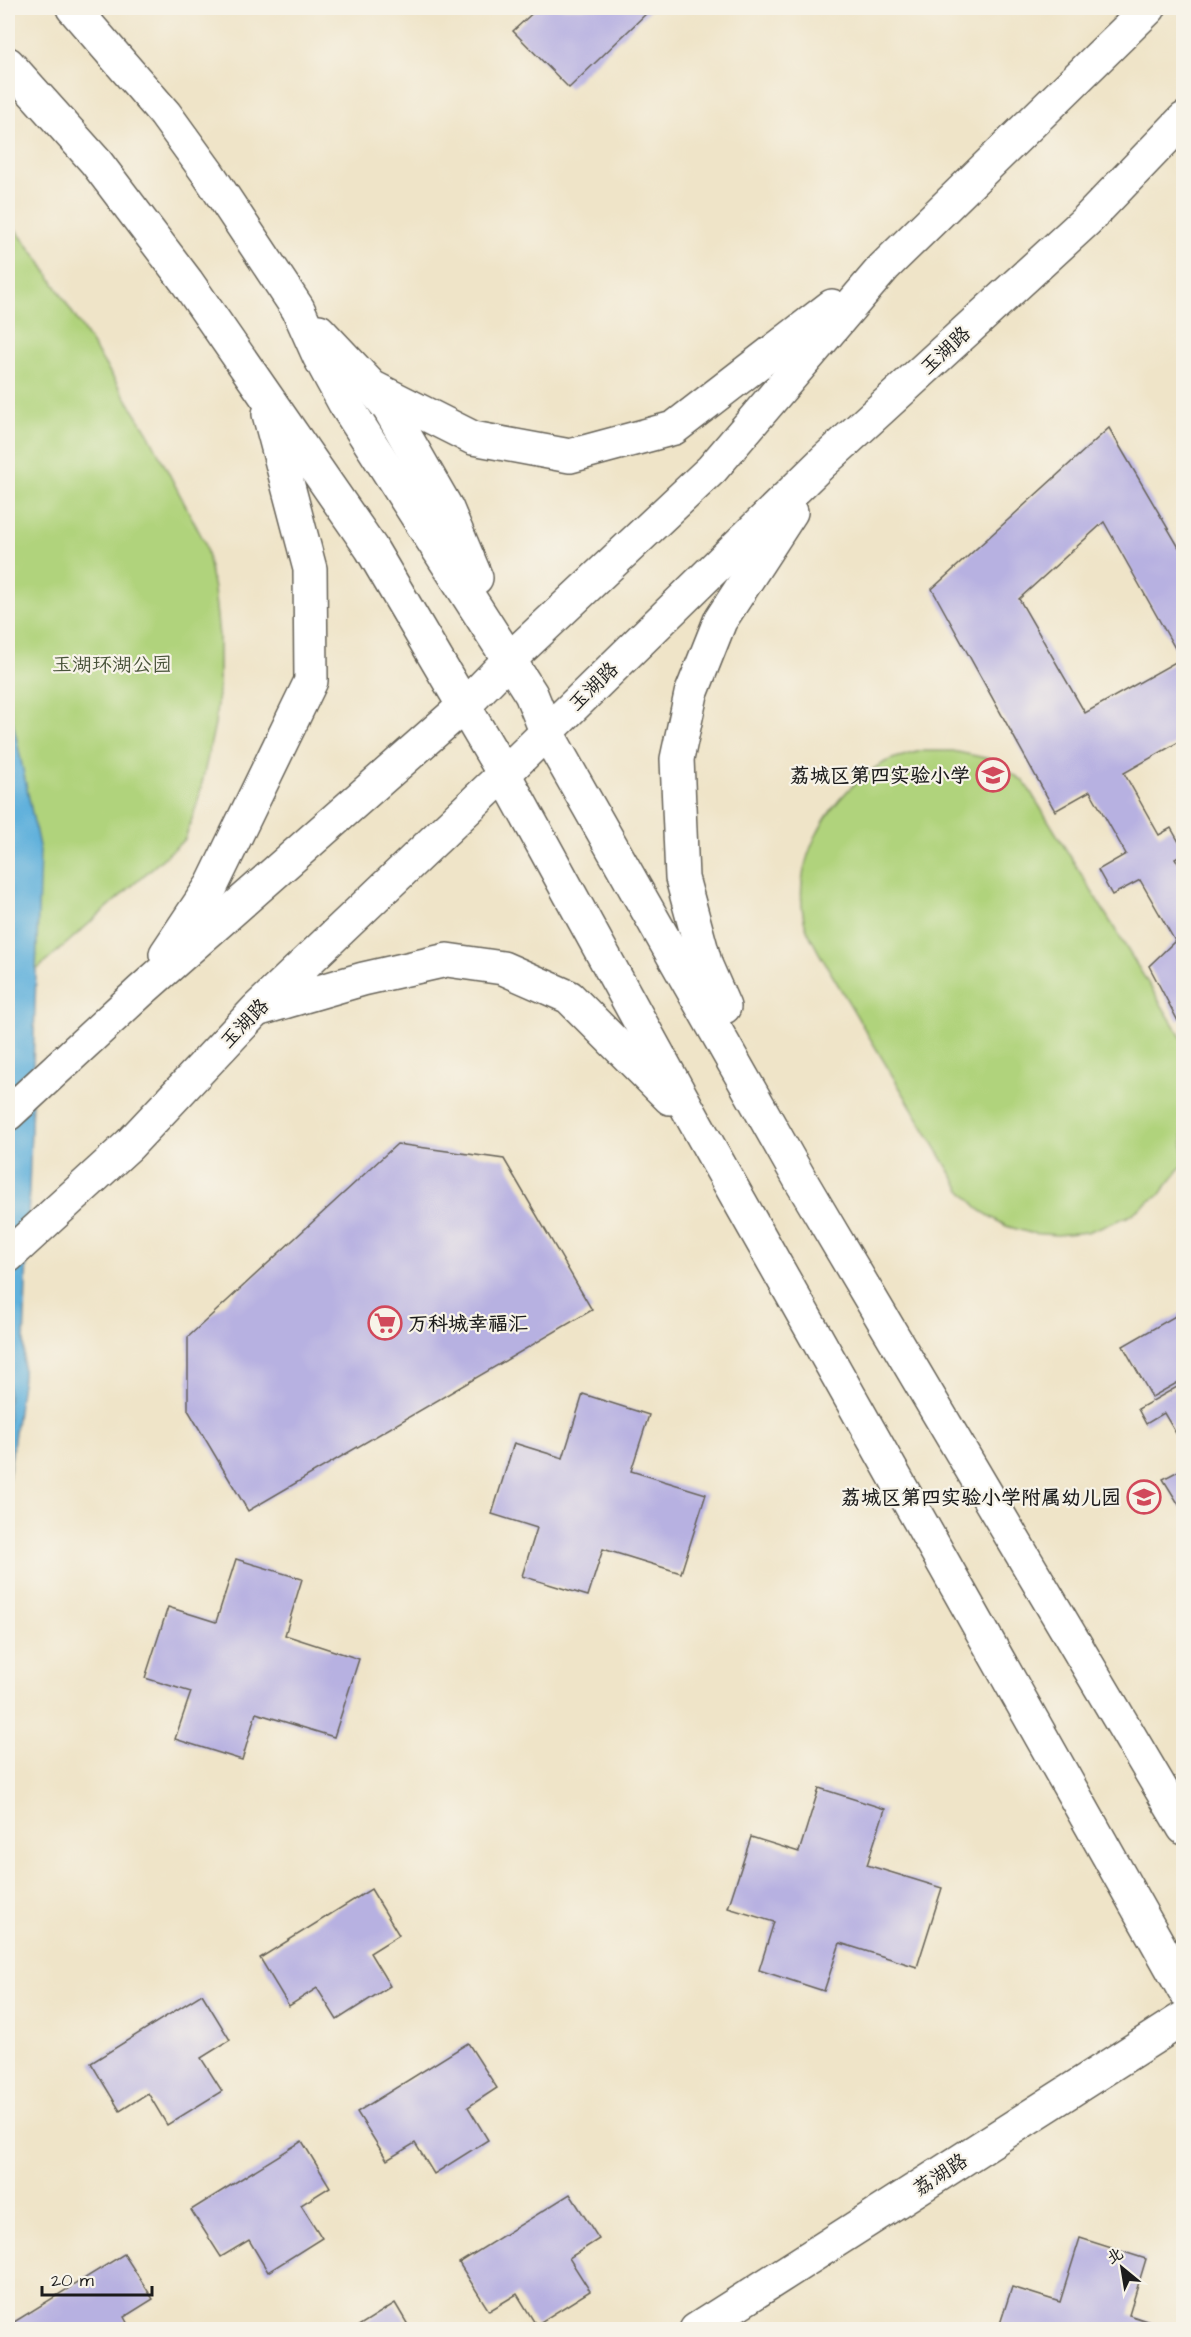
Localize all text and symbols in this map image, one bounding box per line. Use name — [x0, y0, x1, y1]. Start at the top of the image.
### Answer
street label: 玉湖路 — [914, 319, 978, 381]
park label: 玉湖环湖公园 — [52, 651, 172, 679]
street label: 玉湖路 — [562, 655, 626, 718]
school or university icon: 荔城区第四实验小学 — [975, 757, 1011, 793]
place label: 荔城区第四实验小学 — [790, 762, 970, 790]
street label: 玉湖路 — [214, 992, 276, 1055]
supermarket icon: 万科城幸福汇 — [367, 1305, 403, 1341]
place label: 万科城幸福汇 — [408, 1310, 528, 1338]
school or university icon: 荔城区第四实验小学附属幼儿园 — [1126, 1479, 1162, 1515]
place label: 荔城区第四实验小学附属幼儿园 — [841, 1484, 1121, 1512]
street label: 荔湖路 — [908, 2146, 974, 2203]
north arrow — [1092, 2238, 1152, 2298]
text: 北 — [1103, 2242, 1127, 2269]
scale bar — [42, 2259, 152, 2297]
text: 20 m — [51, 2268, 94, 2293]

